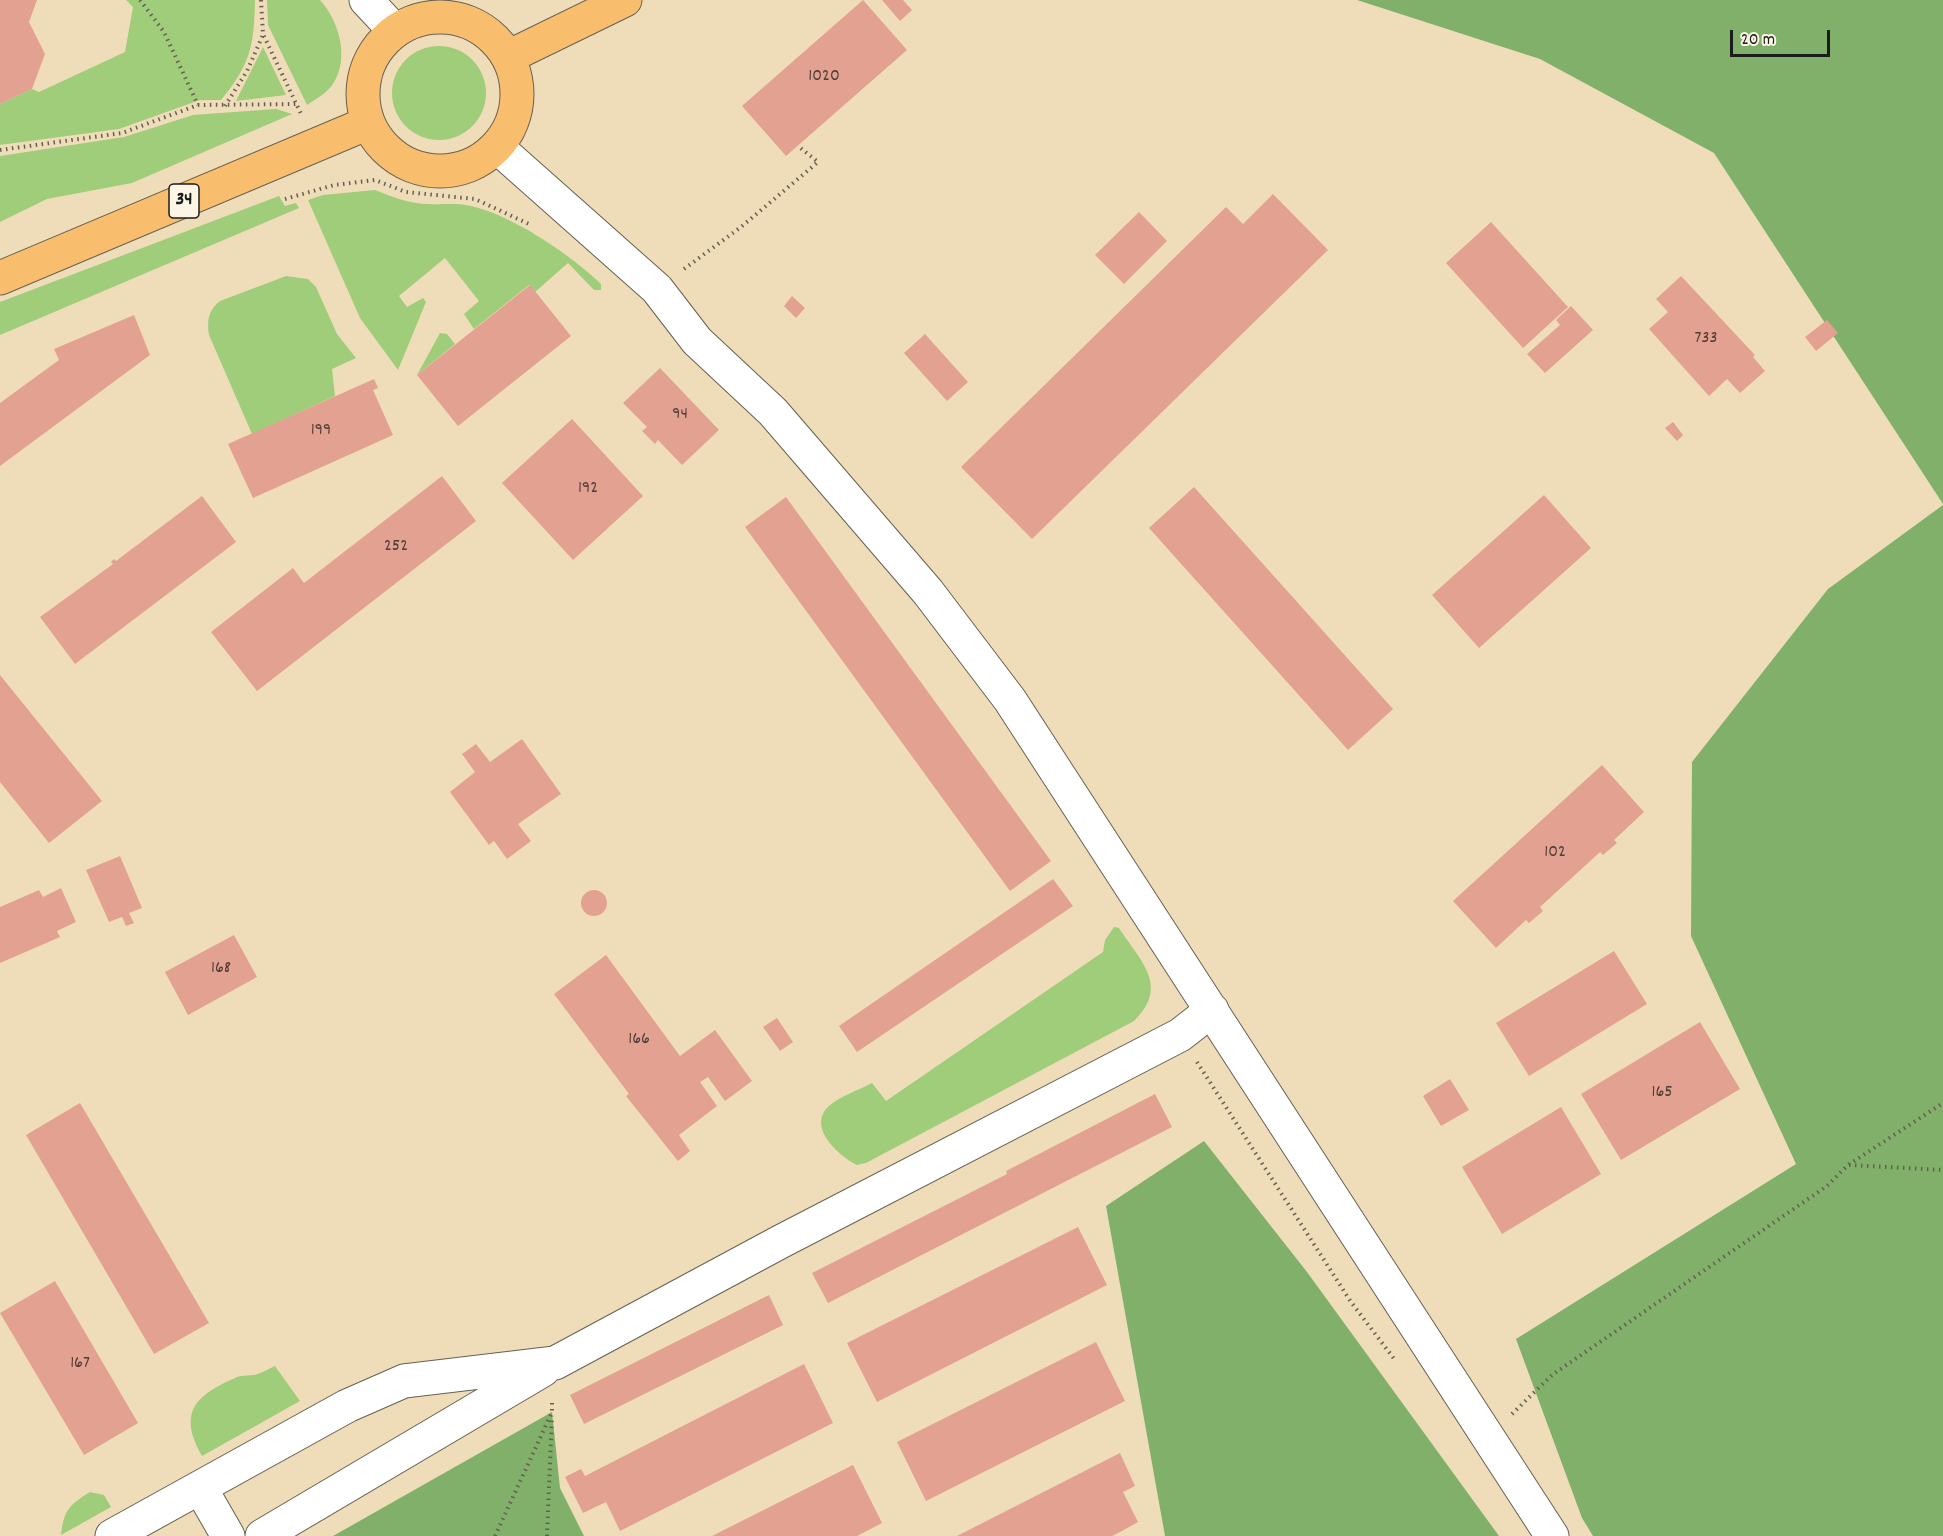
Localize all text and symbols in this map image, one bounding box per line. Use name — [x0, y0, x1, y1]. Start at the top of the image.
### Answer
scale bar — [1733, 18, 1834, 56]
text: 20 m — [1741, 28, 1775, 53]
house number: 1020 — [808, 67, 840, 89]
road number: 34 — [169, 184, 199, 218]
house number: 733 — [1695, 329, 1717, 351]
house number: 94 — [672, 405, 688, 427]
house number: 199 — [311, 421, 331, 443]
house number: 192 — [578, 479, 598, 501]
house number: 252 — [384, 537, 408, 559]
house number: 102 — [1544, 843, 1566, 865]
house number: 168 — [211, 959, 231, 981]
house number: 166 — [628, 1030, 650, 1052]
house number: 165 — [1651, 1083, 1673, 1105]
house number: 167 — [70, 1354, 90, 1376]

